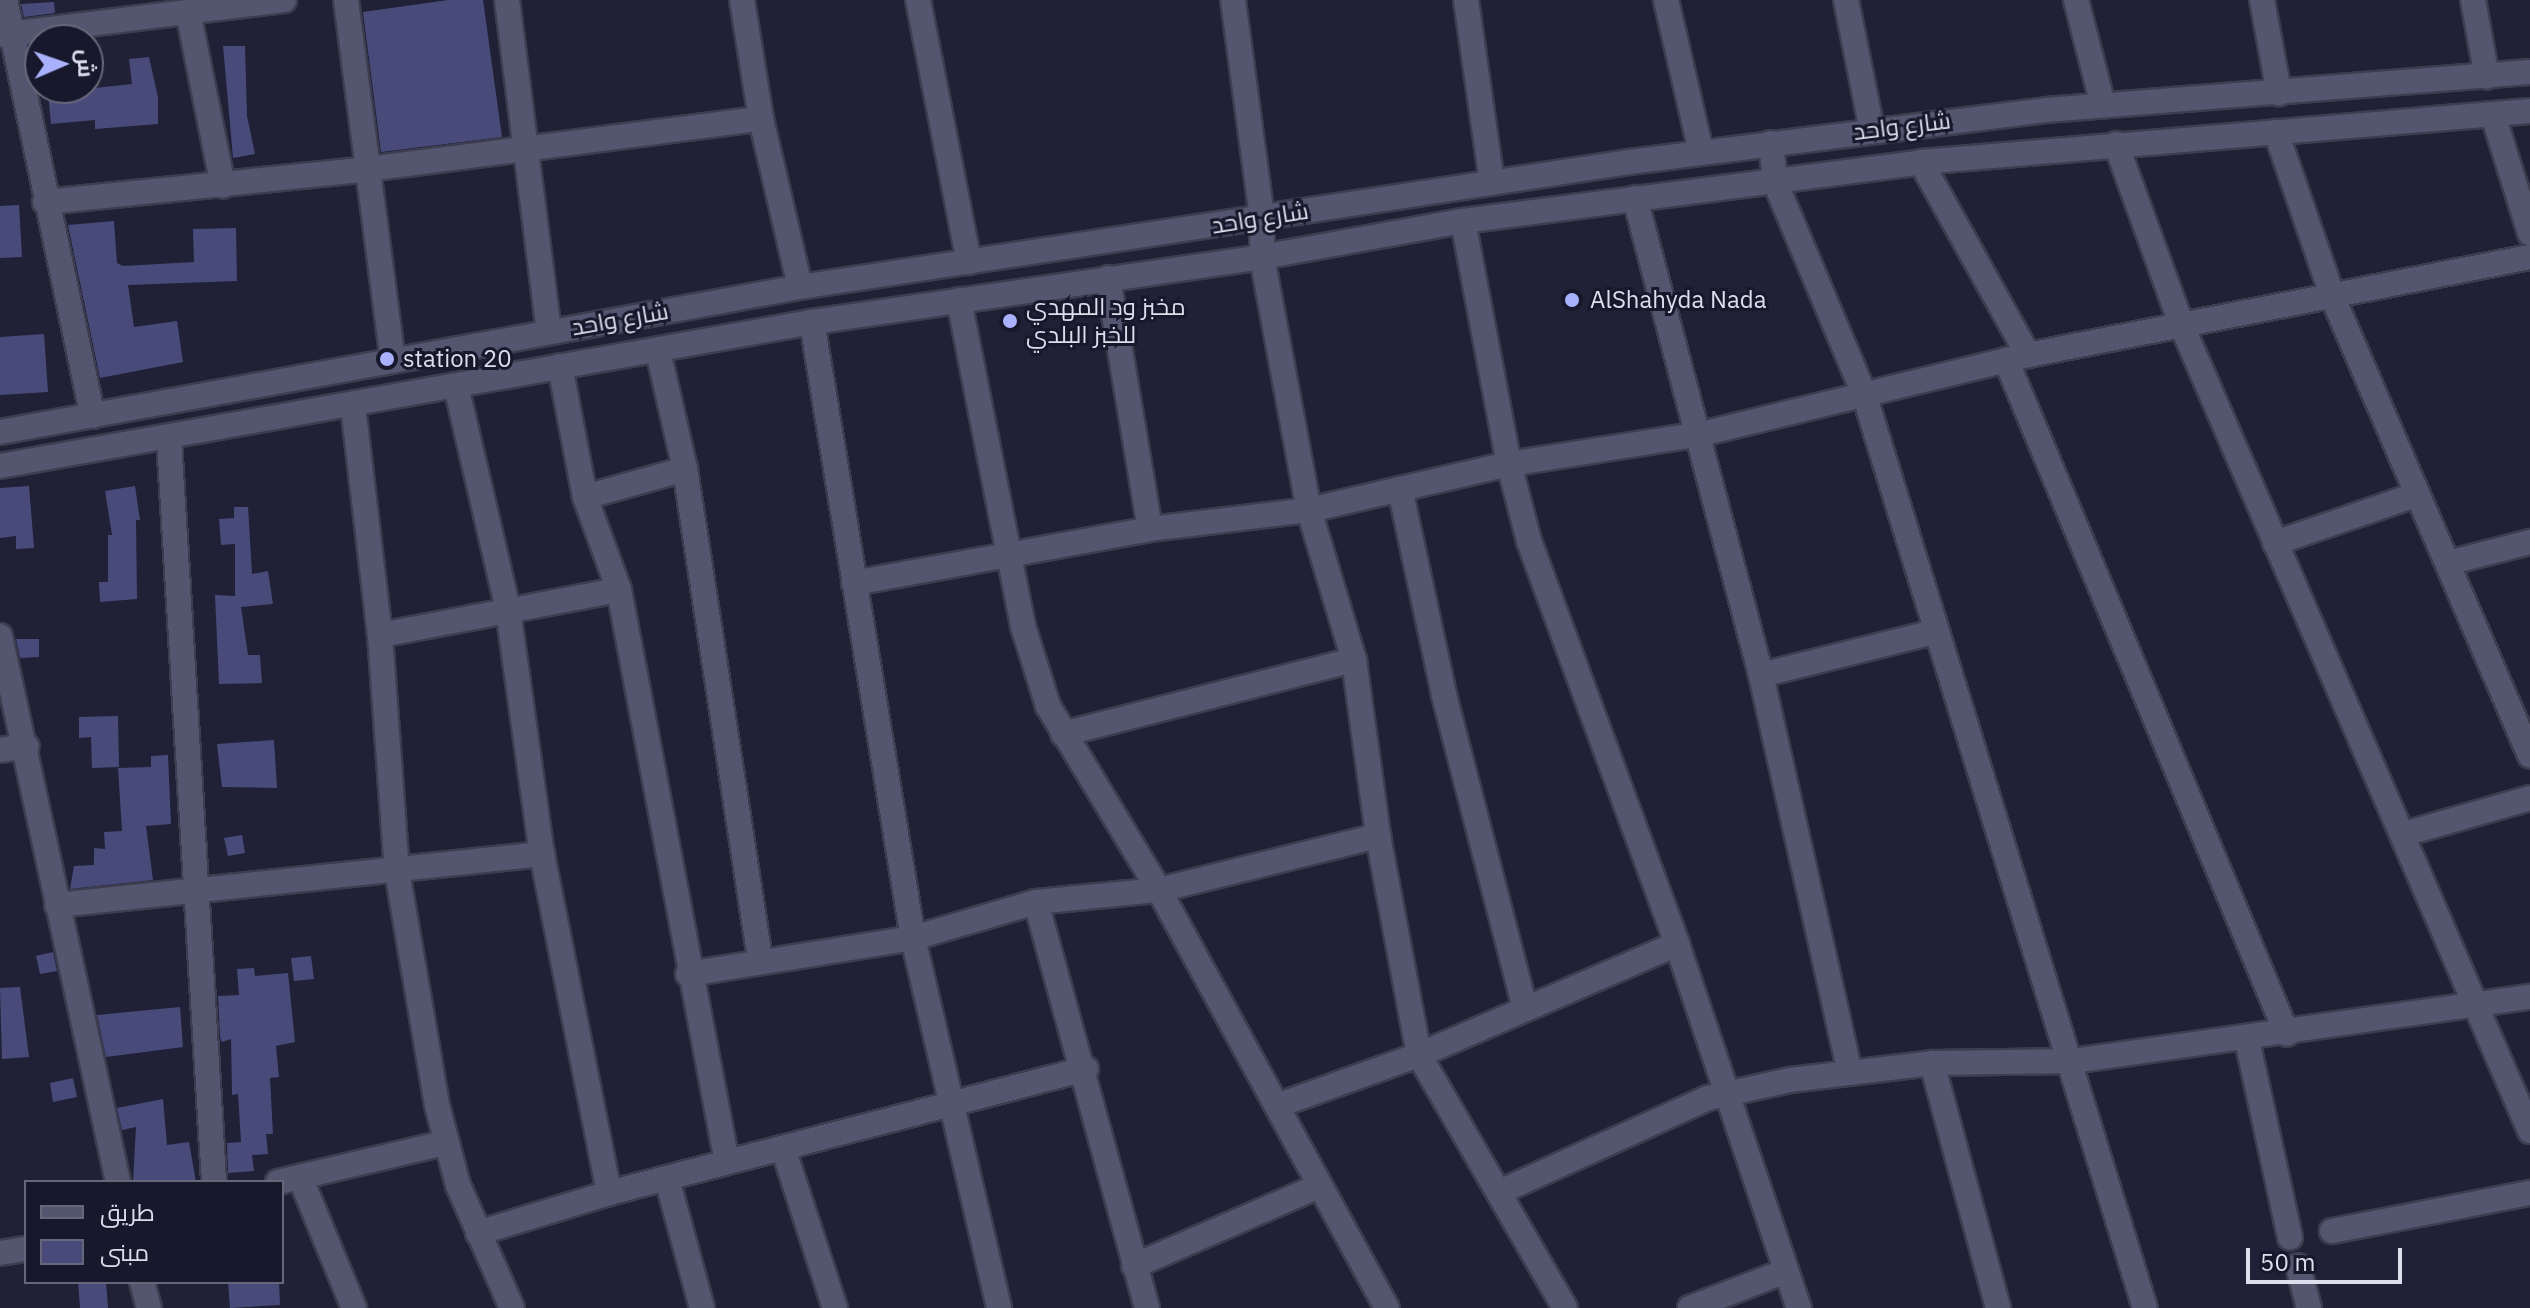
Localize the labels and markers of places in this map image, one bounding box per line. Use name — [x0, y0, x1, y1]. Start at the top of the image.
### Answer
place label: AlShahyda Nada — [1590, 286, 1767, 314]
marker: AlShahyda Nada — [1561, 289, 1583, 311]
place label: مخبز ود المهدي للخبز البلدي — [1026, 293, 1186, 349]
marker: مخبز ود المهدي للخبز البلدي — [1001, 312, 1019, 330]
place label: station 20 — [403, 345, 512, 373]
marker: station 20 — [378, 350, 396, 368]

